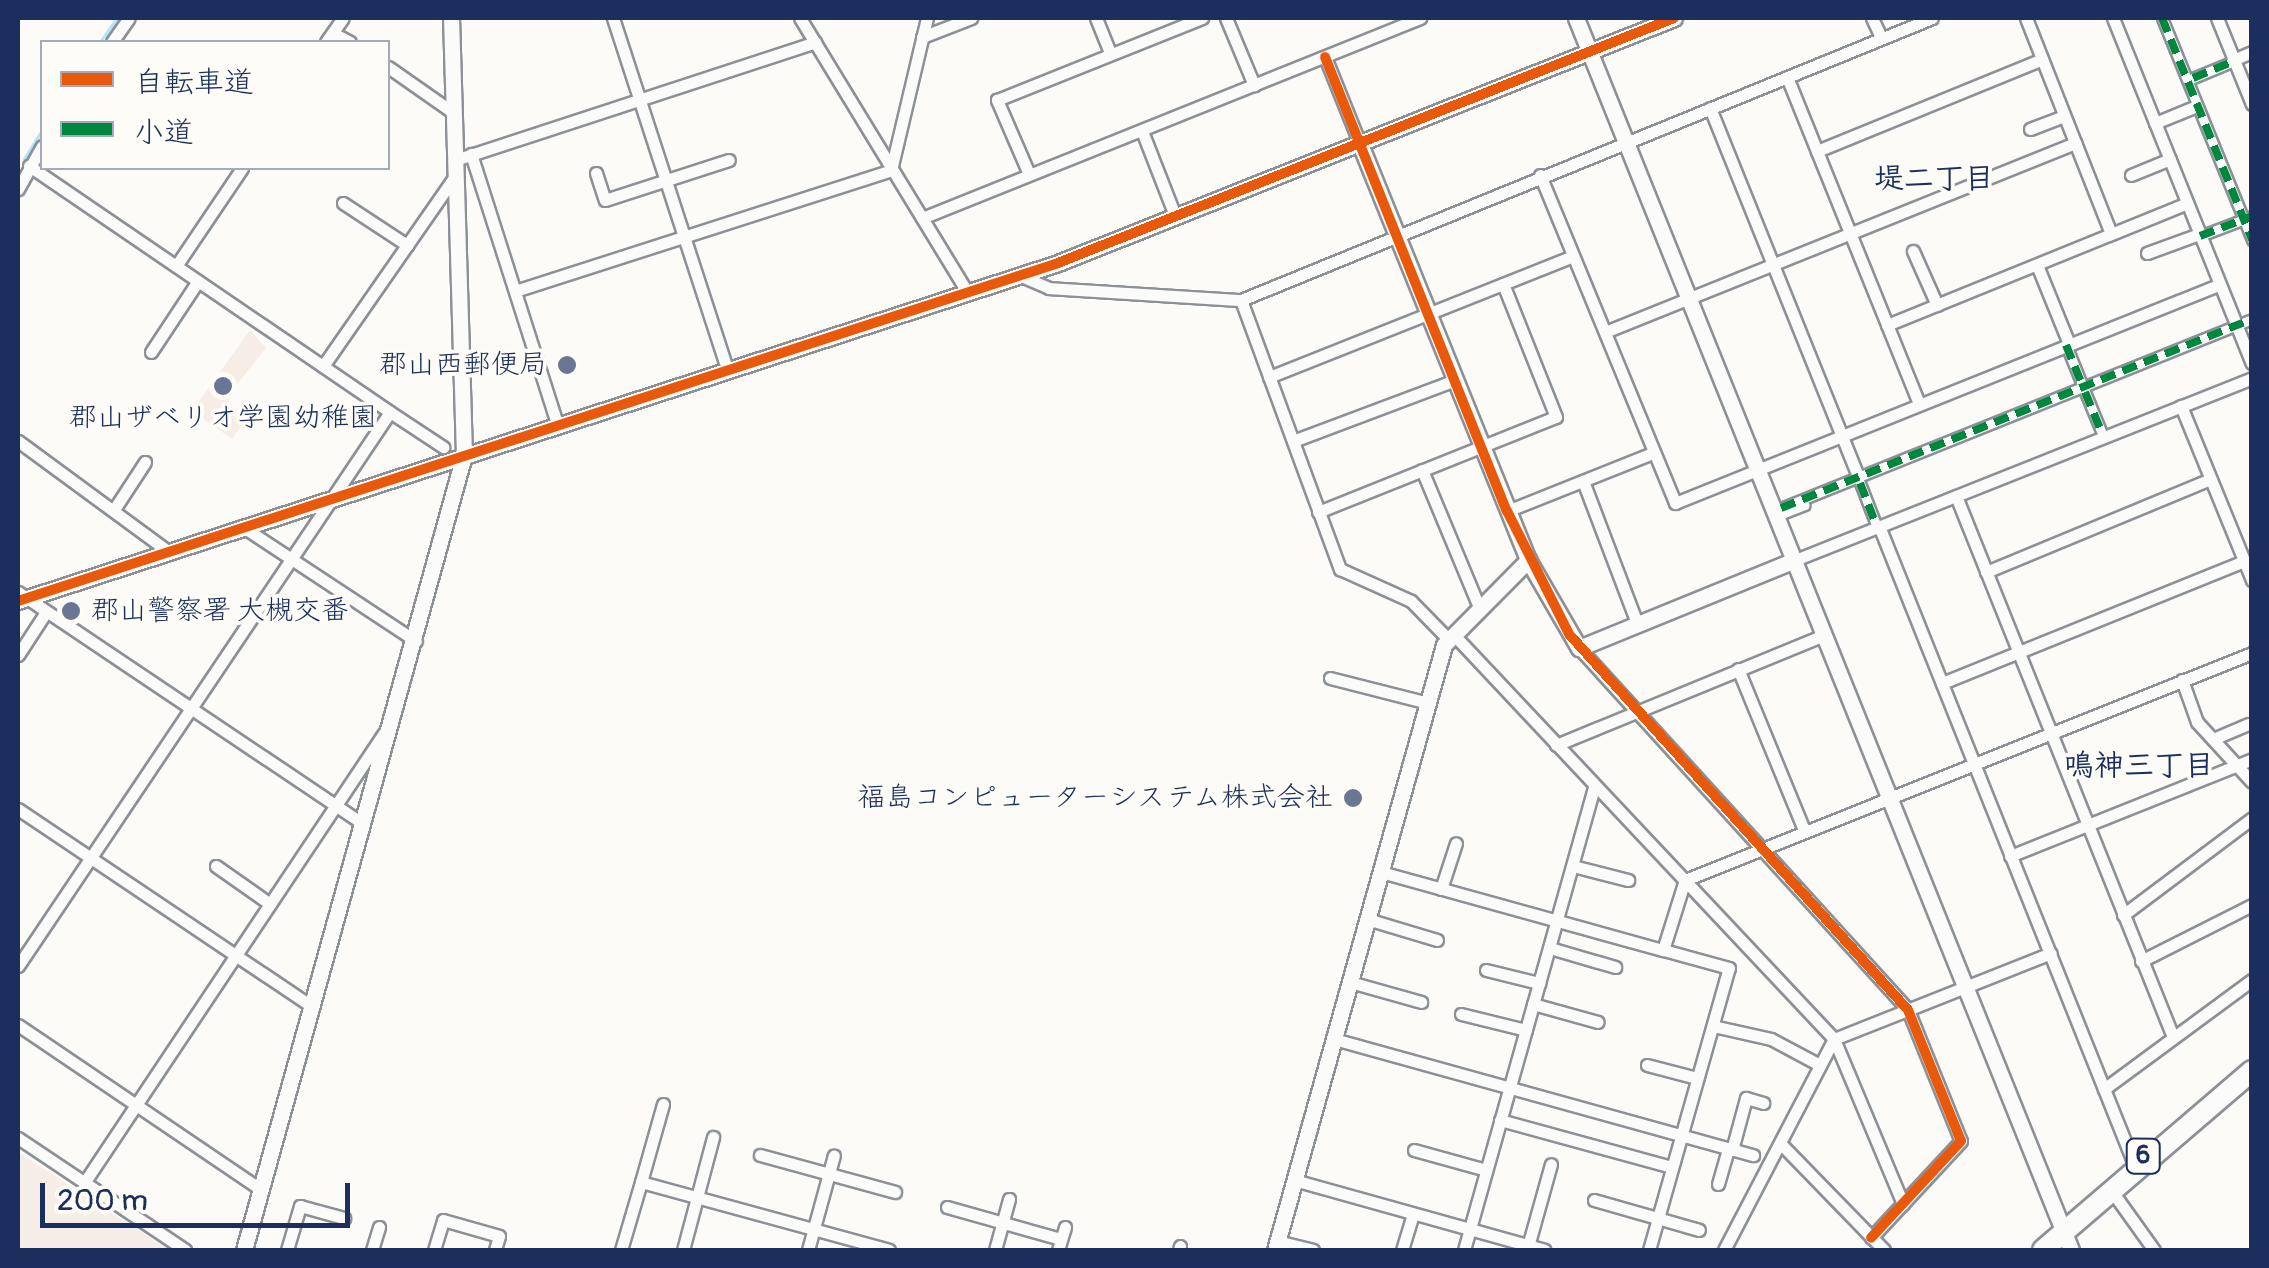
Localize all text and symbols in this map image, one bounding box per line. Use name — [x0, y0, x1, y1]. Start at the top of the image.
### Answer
legend — [40, 40, 390, 170]
text: 自転車道 — [134, 64, 254, 101]
text: 小道 — [134, 114, 194, 151]
district label: 堤二丁目 — [1874, 161, 1994, 197]
place label: 郡山西郵便局 — [379, 348, 547, 382]
marker: 郡山西郵便局 — [556, 354, 578, 376]
marker: 郡山ザベリオ学園幼稚園 — [212, 375, 234, 397]
place label: 郡山ザベリオ学園幼稚園 — [69, 401, 377, 435]
place label: 郡山警察署 大槻交番 — [91, 594, 349, 628]
marker: 郡山警察署 大槻交番 — [60, 600, 82, 622]
district label: 鳴神三丁目 — [2064, 748, 2214, 784]
place label: 福島コンピューターシステム株式会社 — [857, 781, 1333, 815]
marker: 福島コンピューターシステム株式会社 — [1342, 787, 1364, 809]
road number: 6 — [2126, 1136, 2160, 1176]
scale bar — [45, 1163, 355, 1225]
text: 200 m — [57, 1182, 148, 1219]

